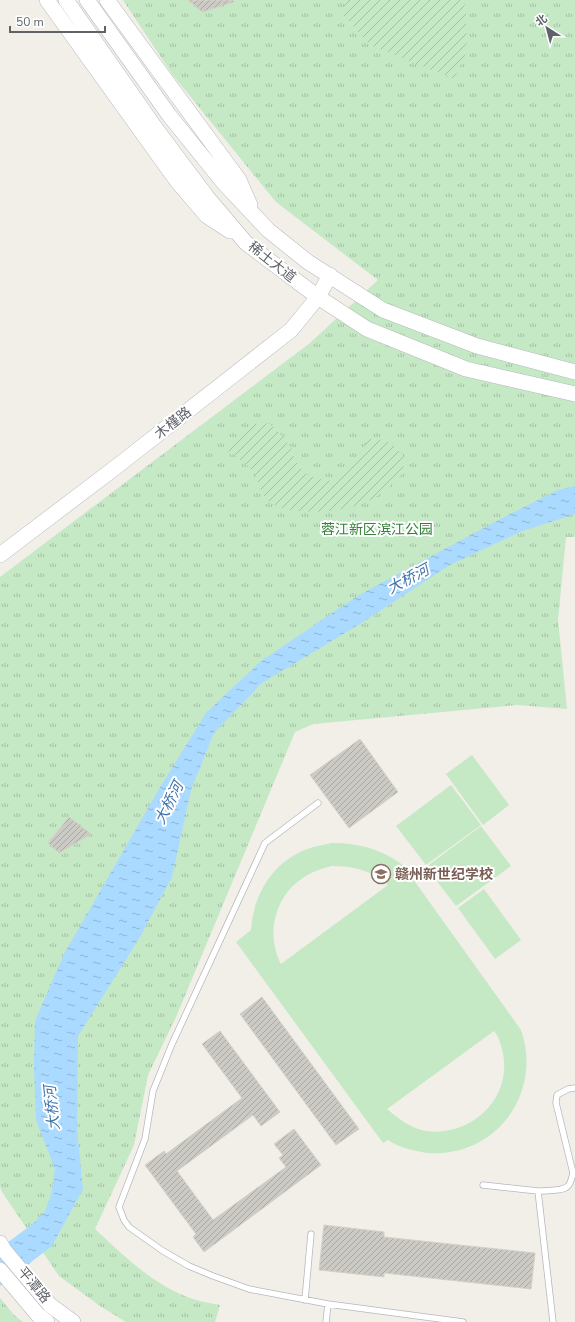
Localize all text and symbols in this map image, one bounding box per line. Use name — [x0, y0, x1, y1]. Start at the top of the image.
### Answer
scale bar — [10, 8, 105, 34]
north arrow — [527, 8, 567, 48]
text: 北 — [533, 11, 550, 30]
text: 50 m — [16, 14, 44, 30]
street label: 稀土大道 — [244, 237, 300, 287]
street label: 木槿路 — [151, 403, 195, 443]
park label: 蓉江新区滨江公园 — [321, 520, 433, 539]
water label: 大桥河 — [383, 558, 435, 598]
water label: 大桥河 — [150, 776, 189, 828]
school or university icon: 赣州新世纪学校 — [370, 863, 392, 885]
place label: 赣州新世纪学校 — [395, 865, 493, 884]
water label: 大桥河 — [39, 1082, 64, 1131]
street label: 平潭路 — [13, 1263, 55, 1307]

